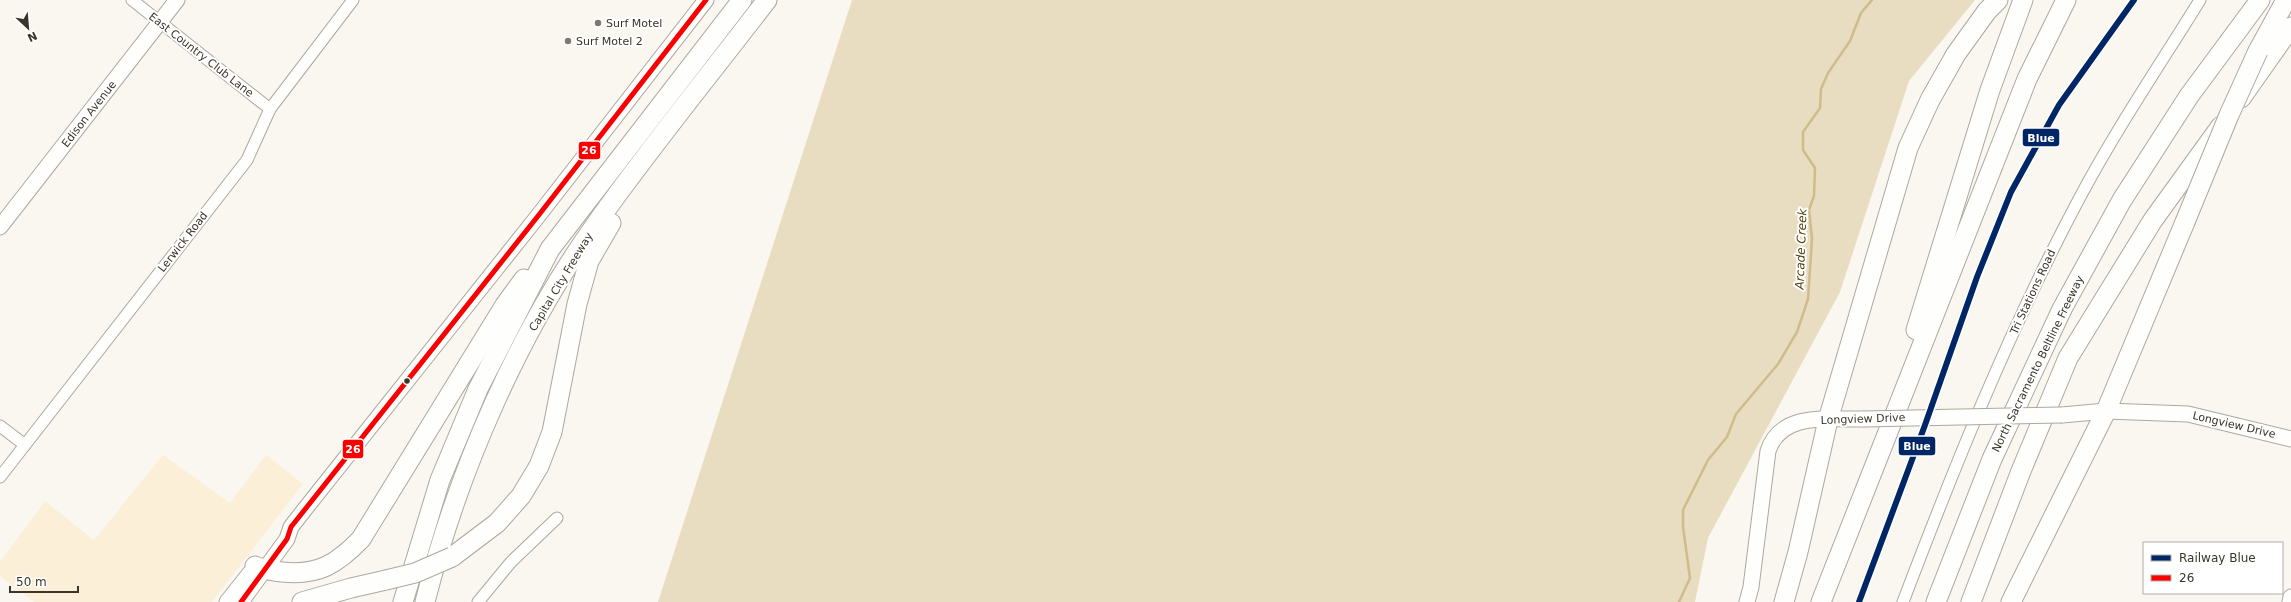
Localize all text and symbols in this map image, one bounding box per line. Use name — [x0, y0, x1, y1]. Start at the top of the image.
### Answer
north arrow — [8, 8, 48, 48]
street label: East Country Club Lane — [146, 10, 256, 100]
place label: Surf Motel — [606, 17, 662, 30]
marker: Surf Motel — [593, 18, 603, 28]
text: N — [25, 29, 39, 44]
place label: Surf Motel 2 — [576, 35, 643, 48]
marker: Surf Motel 2 — [563, 36, 573, 46]
street label: Edison Avenue — [59, 78, 119, 150]
line badge: Blue — [2022, 128, 2060, 147]
text: Blue — [2027, 132, 2055, 145]
line badge: 26 — [578, 141, 601, 160]
text: 26 — [581, 144, 597, 157]
water label: Arcade Creek — [1793, 207, 1809, 291]
street label: Lerwick Road — [155, 209, 211, 275]
street label: Capital City Freeway — [526, 230, 596, 334]
street label: Tri Stations Road — [2007, 248, 2058, 337]
street label: North Sacramento Beltline Freeway — [1989, 273, 2087, 454]
unlabelled marker — [402, 376, 412, 386]
street label: Longview Drive — [2191, 409, 2277, 441]
street label: Longview Drive — [1820, 411, 1906, 427]
line badge: Blue — [1898, 436, 1936, 456]
line badge: 26 — [342, 439, 364, 459]
text: Blue — [1903, 440, 1931, 453]
text: 26 — [345, 443, 361, 456]
legend — [2143, 542, 2283, 594]
text: Railway Blue — [2179, 551, 2256, 565]
scale bar — [10, 568, 78, 594]
text: 26 — [2179, 571, 2194, 585]
text: 50 m — [16, 575, 47, 589]

